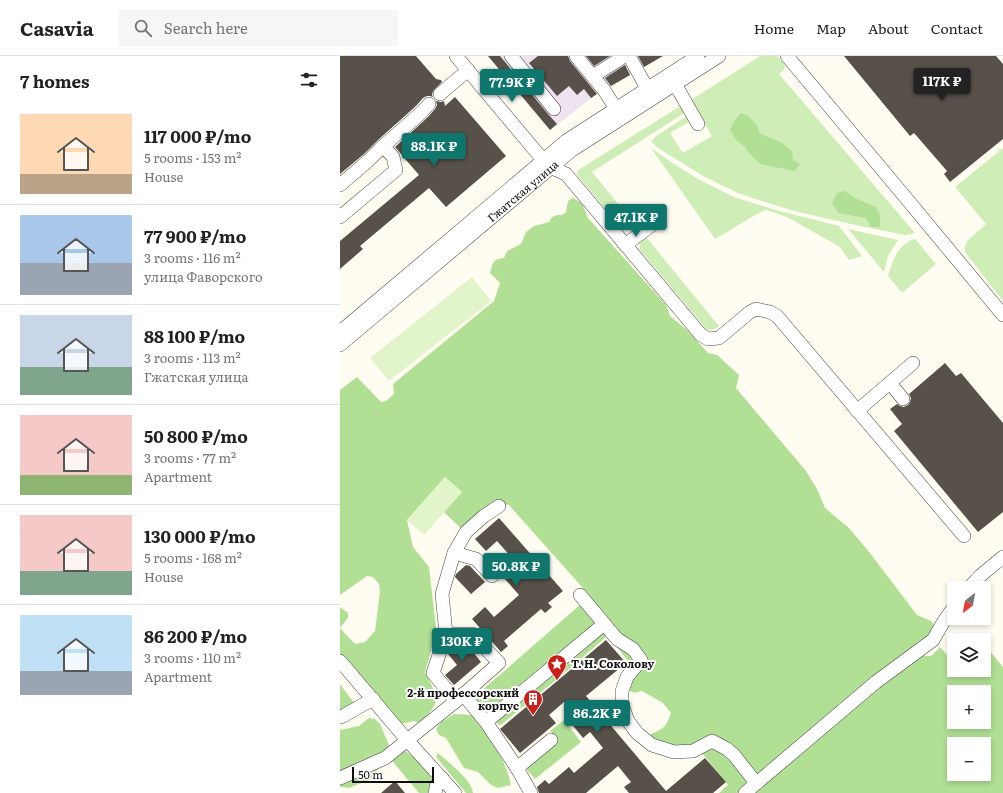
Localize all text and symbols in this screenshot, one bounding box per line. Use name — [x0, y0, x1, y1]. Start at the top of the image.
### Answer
search box — [118, 10, 398, 46]
text: Casavia — [20, 14, 94, 42]
text: Search here — [164, 16, 248, 39]
icon: search — [132, 17, 154, 39]
text: Home — [754, 18, 794, 38]
text: Map — [816, 18, 846, 38]
text: About — [868, 18, 909, 38]
text: Contact — [931, 18, 983, 38]
text: 7 homes — [20, 68, 90, 93]
pin: 117K ₽ — [909, 68, 975, 102]
icon: filters — [298, 69, 320, 91]
pin: 77.9K ₽ — [475, 69, 549, 103]
text: 117K ₽ — [923, 71, 961, 90]
text: 77.9K ₽ — [489, 72, 535, 91]
text: 117 000 ₽/mo — [144, 123, 251, 148]
icon: home — [52, 130, 100, 178]
pin: 88.1K ₽ — [397, 133, 471, 167]
text: 88.1K ₽ — [411, 136, 457, 155]
text: 5 rooms · 153 m² — [144, 148, 242, 167]
street label: Гжатская улица — [483, 156, 561, 225]
text: House — [144, 167, 183, 186]
pin: 47.1K ₽ — [599, 204, 673, 238]
text: 47.1K ₽ — [614, 207, 658, 226]
text: 77 900 ₽/mo — [144, 223, 246, 248]
icon: home — [52, 231, 100, 279]
text: 3 rooms · 116 m² — [144, 248, 241, 267]
text: улица Фаворского — [144, 267, 263, 286]
text: 88 100 ₽/mo — [144, 323, 245, 348]
icon: home — [52, 331, 100, 379]
text: 3 rooms · 113 m² — [144, 348, 241, 367]
text: Гжатская улица — [144, 367, 249, 386]
text: 50 800 ₽/mo — [144, 423, 248, 448]
icon: home — [52, 431, 100, 479]
text: 3 rooms · 77 m² — [144, 448, 236, 467]
text: Apartment — [144, 467, 212, 486]
text: 130 000 ₽/mo — [144, 523, 256, 548]
icon: home — [52, 531, 100, 579]
text: 5 rooms · 168 m² — [144, 548, 242, 567]
pin: 50.8K ₽ — [479, 553, 553, 587]
text: 50.8K ₽ — [492, 556, 540, 575]
text: House — [144, 567, 183, 586]
north arrow — [947, 581, 991, 625]
map controls — [947, 581, 991, 781]
text: 86 200 ₽/mo — [144, 623, 247, 648]
pin: 130K ₽ — [429, 628, 495, 662]
icon: home — [52, 631, 100, 679]
text: 130K ₽ — [441, 631, 483, 650]
button: layers — [947, 633, 991, 677]
text: 3 rooms · 110 m² — [144, 648, 241, 667]
place icon: Т. Н. Соколову — [546, 653, 568, 681]
place label: Т. Н. Соколову — [571, 655, 655, 671]
text: Apartment — [144, 667, 212, 686]
place label: 2-й профессорский корпус — [407, 684, 519, 713]
button: + — [947, 685, 991, 729]
building icon: 2-й профессорский корпус — [522, 688, 544, 716]
pin: 86.2K ₽ — [560, 700, 634, 734]
text: 86.2K ₽ — [573, 703, 621, 722]
button: − — [947, 737, 991, 781]
scale bar — [352, 765, 434, 784]
text: 50 m — [358, 766, 383, 782]

